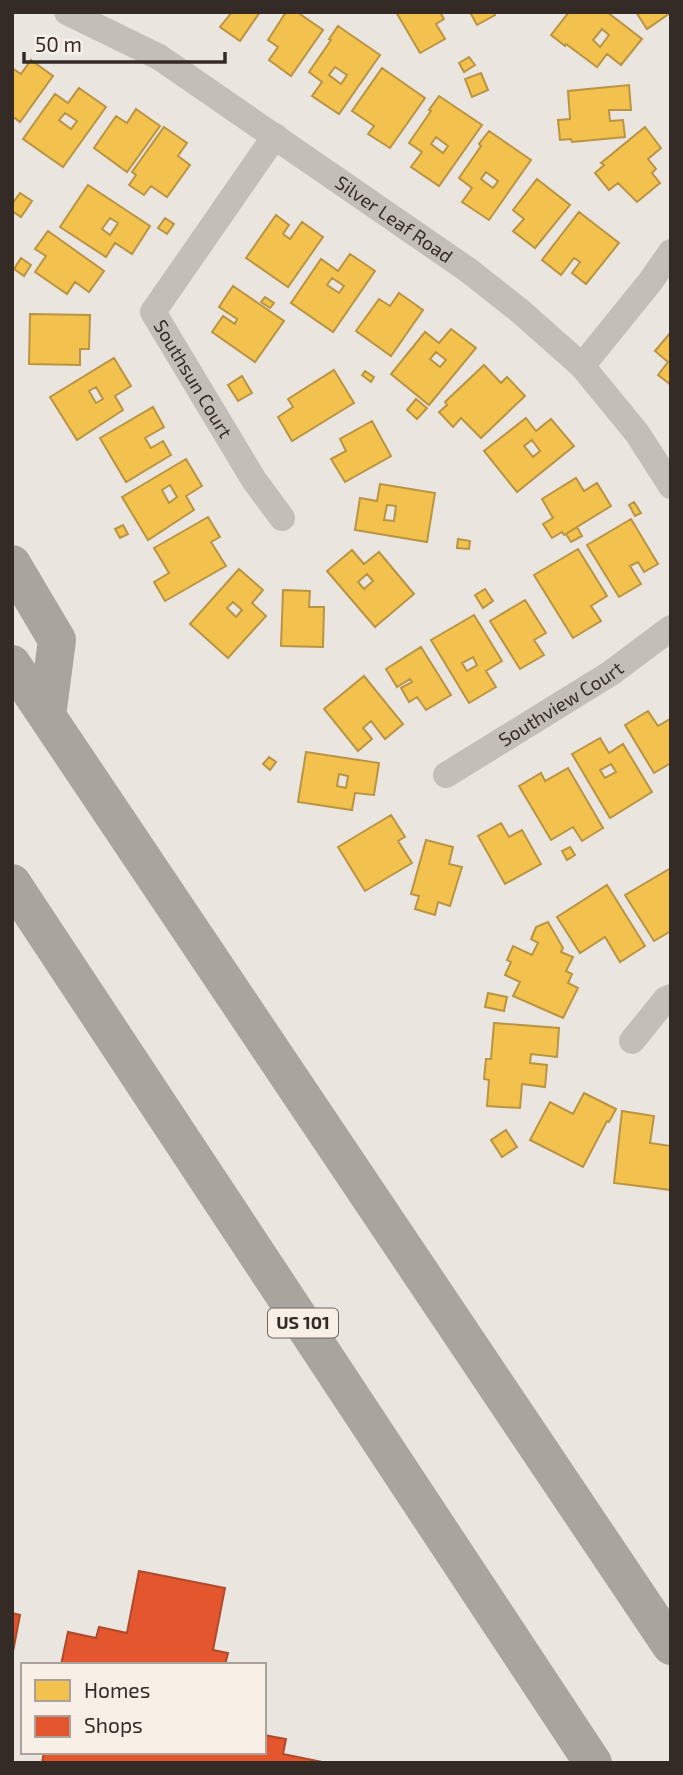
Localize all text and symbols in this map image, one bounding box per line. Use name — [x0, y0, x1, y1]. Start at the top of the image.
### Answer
scale bar — [24, 21, 226, 65]
text: 50 m — [35, 31, 82, 56]
street label: Silver Leaf Road — [331, 170, 458, 267]
street label: Southsun Court — [149, 315, 238, 442]
street label: Southview Court — [494, 656, 627, 751]
road number: US 101 — [268, 1308, 338, 1338]
legend — [21, 1663, 266, 1754]
text: Homes — [84, 1677, 150, 1702]
text: Shops — [84, 1712, 143, 1737]

